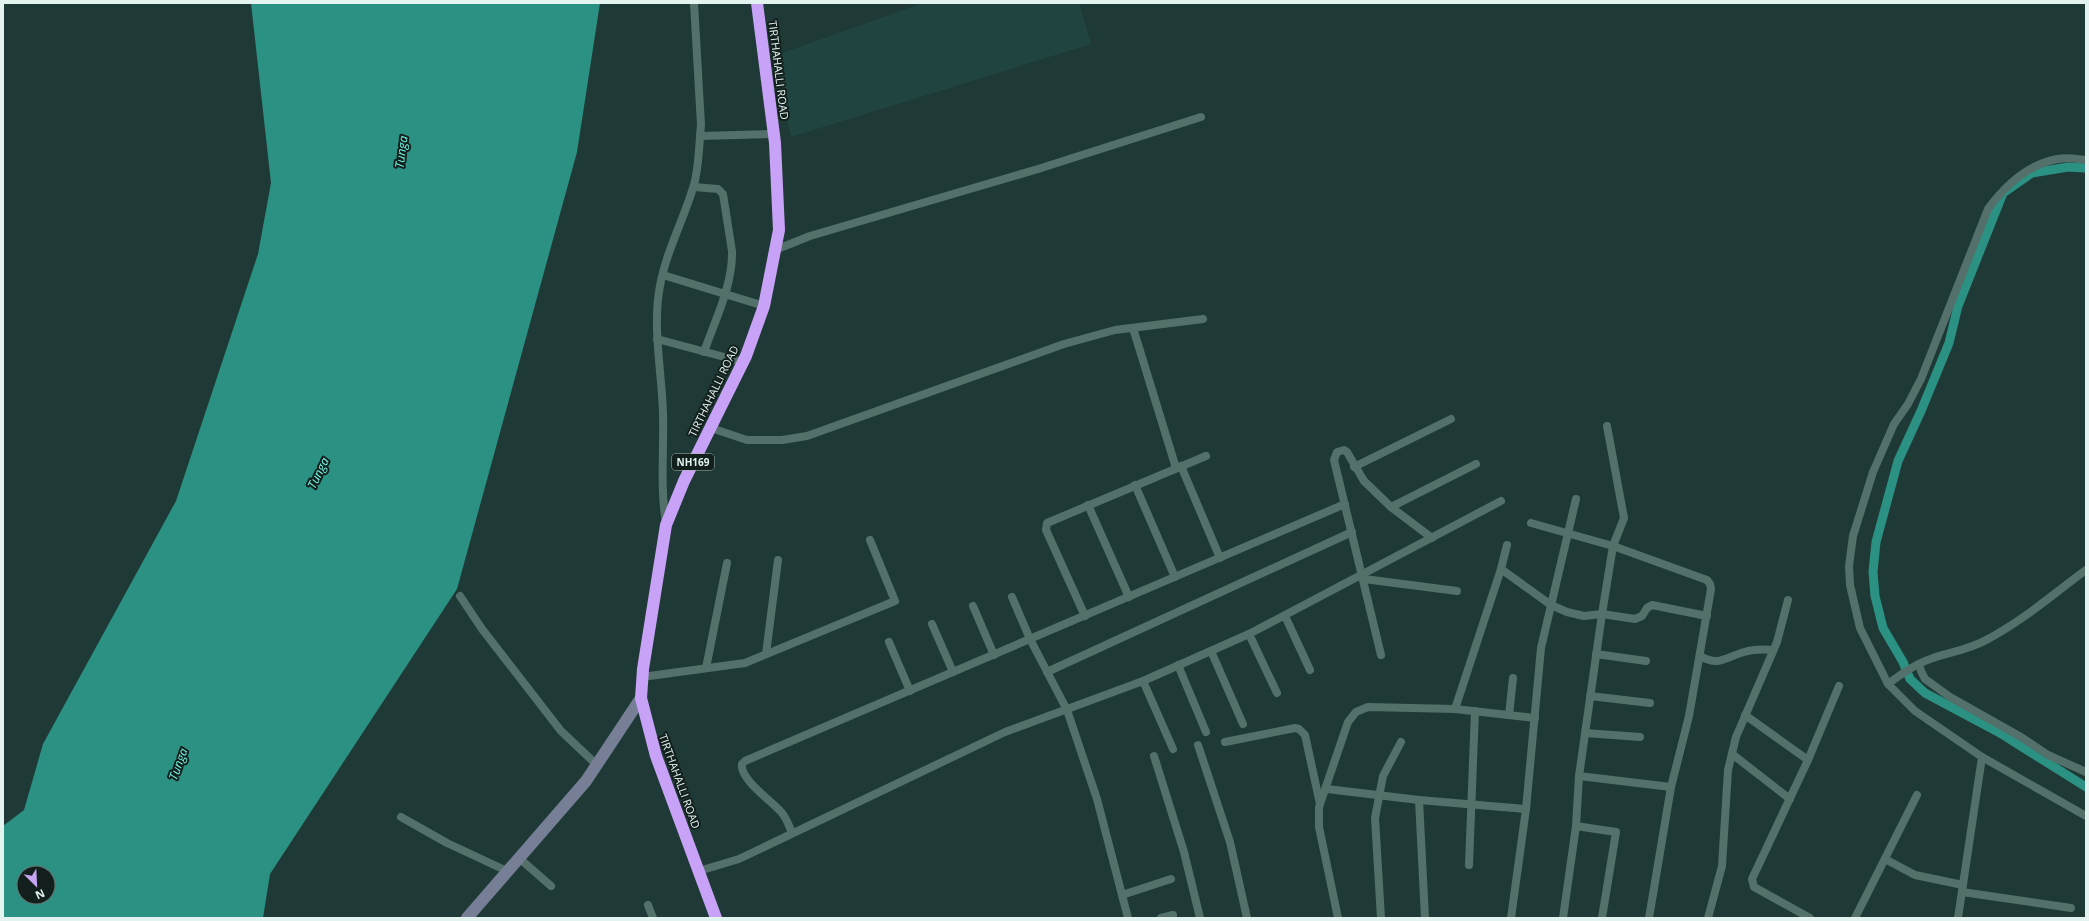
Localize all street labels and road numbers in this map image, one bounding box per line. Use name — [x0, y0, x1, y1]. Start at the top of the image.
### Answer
street label: TIRTHAHALLI ROAD — [765, 20, 793, 120]
street label: TIRTHAHALLI ROAD — [684, 343, 742, 439]
road number: NH169 — [672, 454, 714, 470]
street label: TIRTHAHALLI ROAD — [656, 732, 704, 830]

